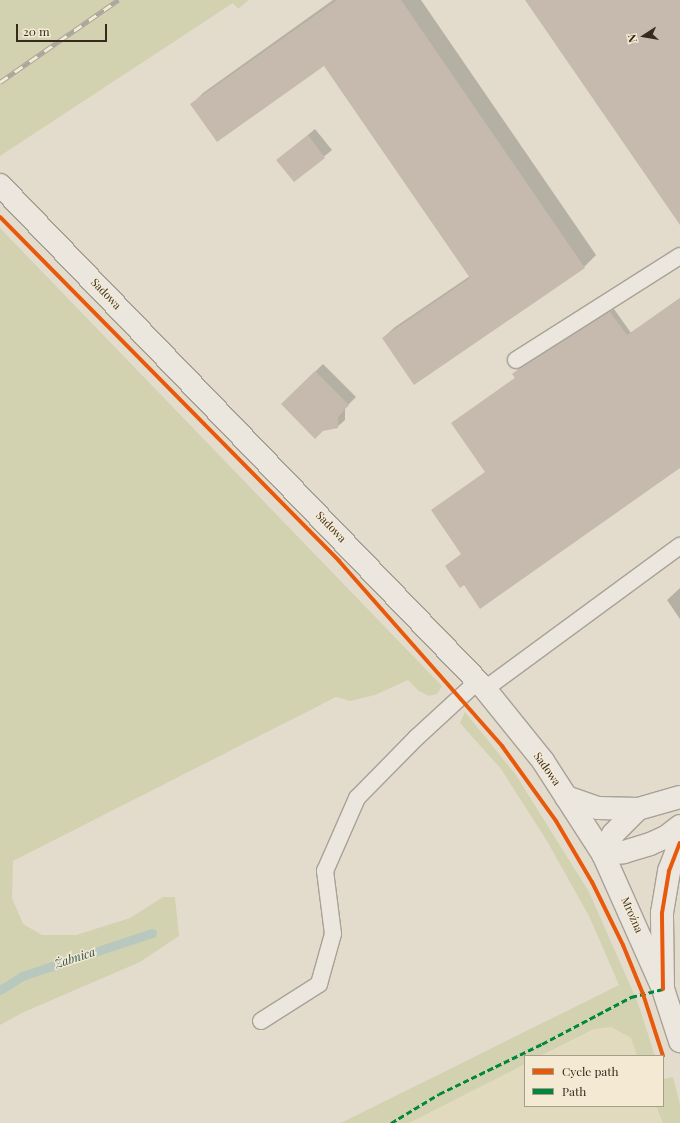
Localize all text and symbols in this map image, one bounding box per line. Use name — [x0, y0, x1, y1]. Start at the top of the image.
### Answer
scale bar — [18, 16, 109, 42]
north arrow — [624, 16, 664, 56]
text: 20 m — [23, 23, 50, 39]
text: N — [624, 33, 640, 44]
street label: Sadowa — [88, 276, 124, 312]
street label: Sadowa — [313, 509, 349, 545]
street label: Sadowa — [531, 750, 563, 788]
street label: Mroźna — [618, 895, 646, 935]
water label: Żabnica — [53, 945, 97, 971]
legend — [524, 1055, 664, 1107]
text: Cycle path — [562, 1063, 619, 1079]
text: Path — [562, 1083, 586, 1099]

